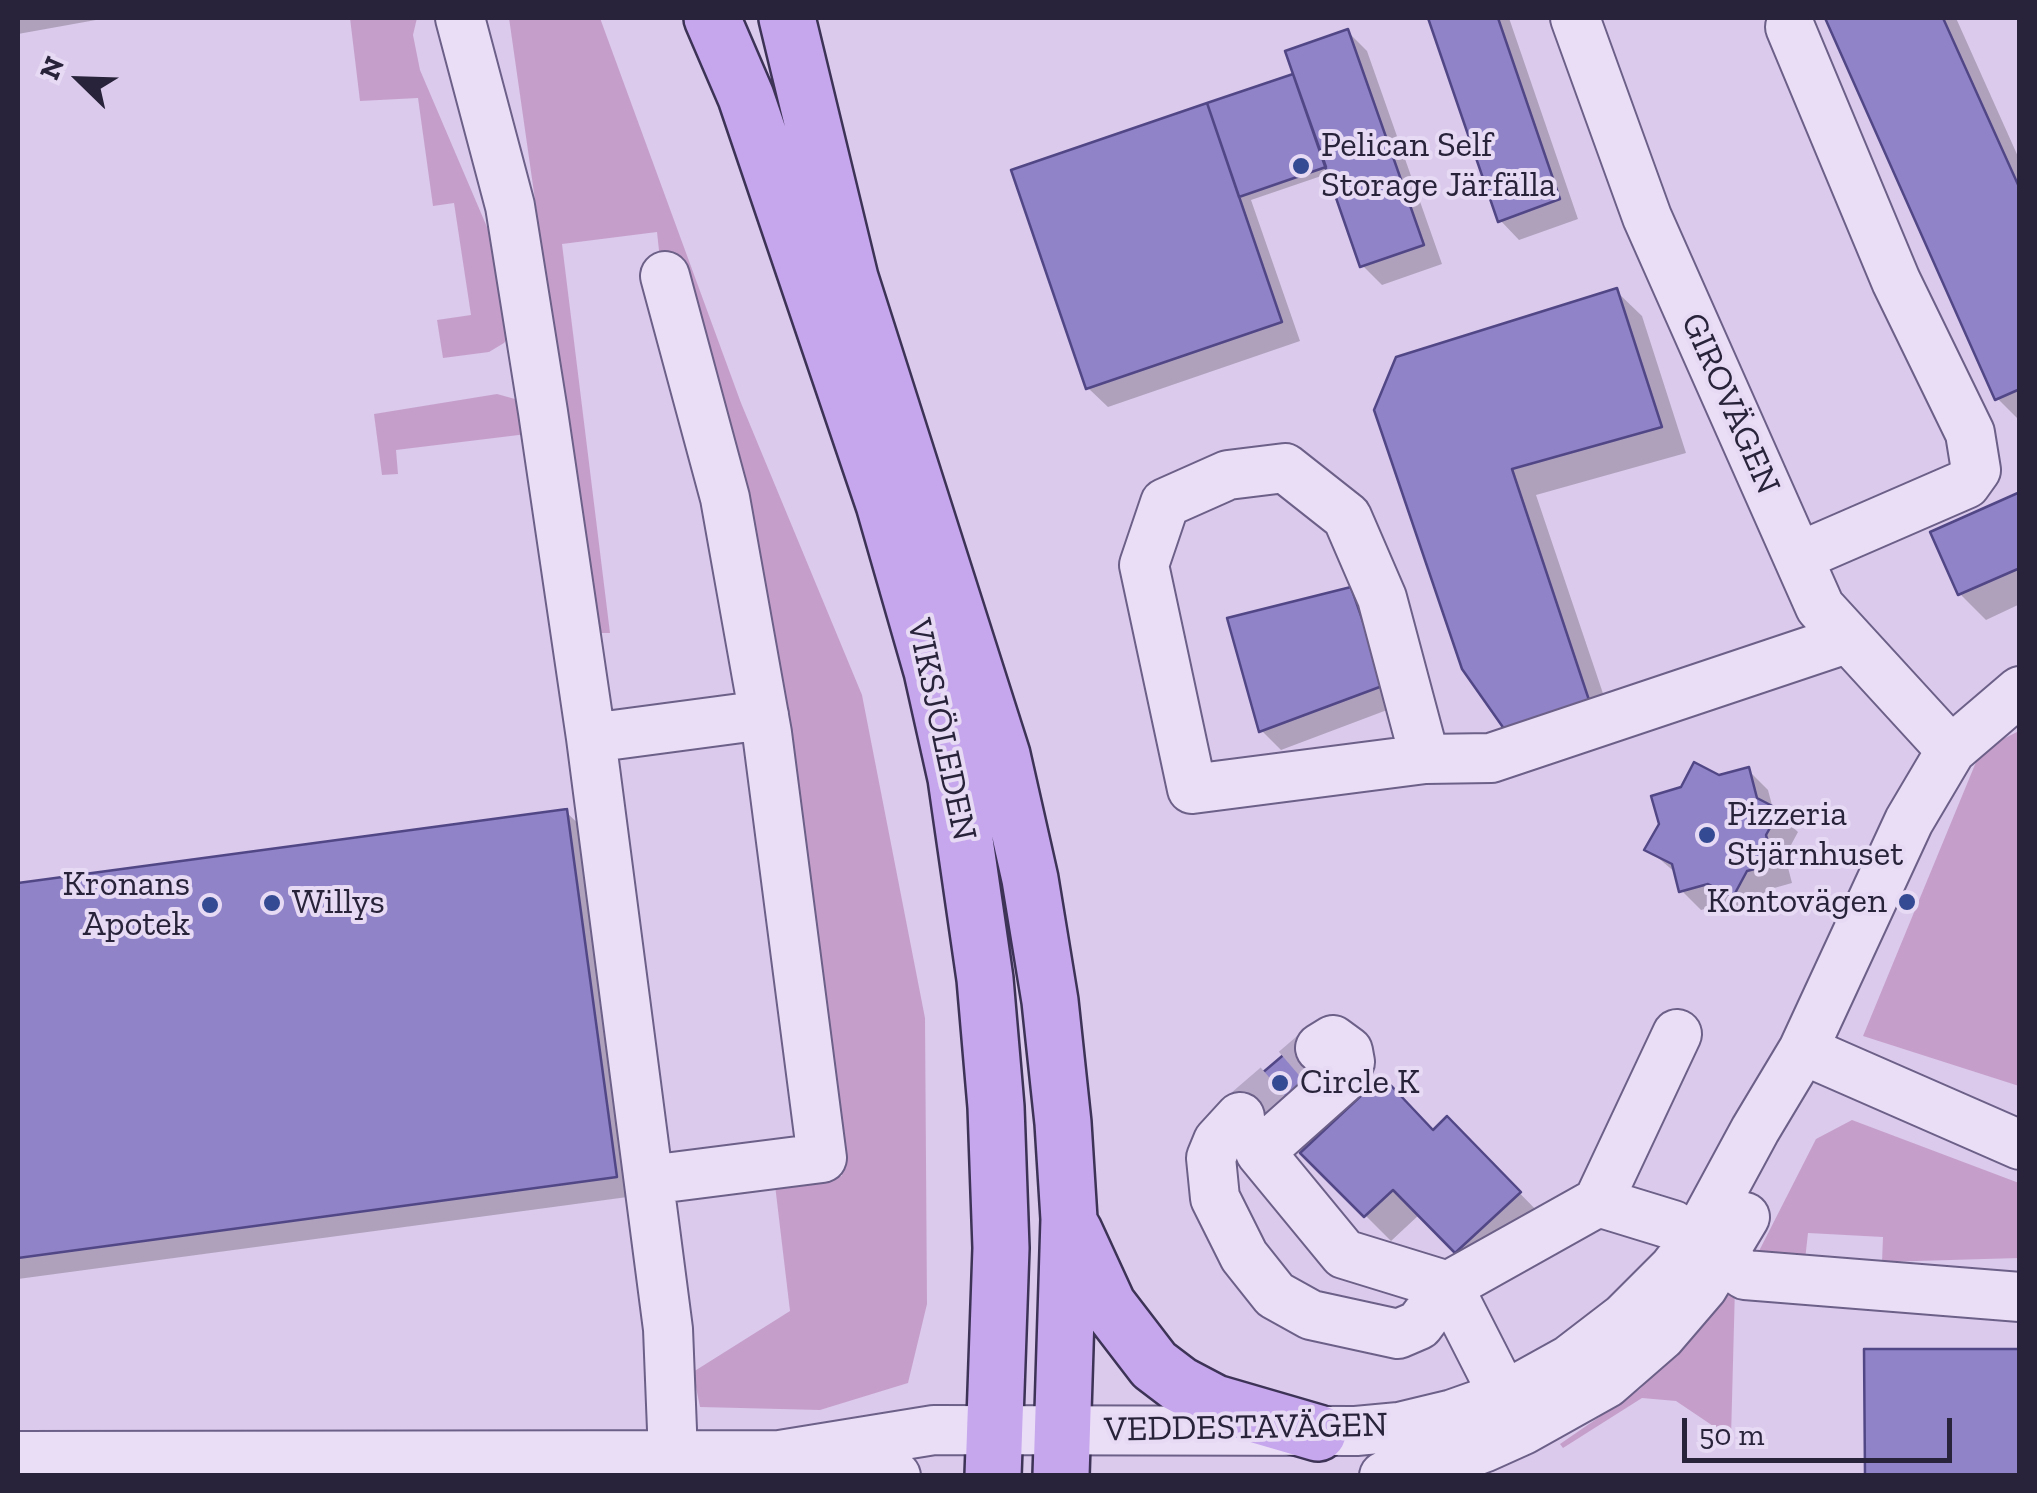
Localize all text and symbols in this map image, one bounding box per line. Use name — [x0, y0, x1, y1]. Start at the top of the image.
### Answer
north arrow — [30, 30, 130, 130]
text: N — [33, 52, 71, 84]
place label: Pelican Self Storage Järfälla — [1321, 125, 1556, 207]
marker: Pelican Self Storage Järfälla — [1290, 155, 1312, 177]
street label: GIROVÄGEN — [1671, 307, 1789, 501]
street label: VIKSJÖLEDEN — [897, 615, 985, 845]
place label: Pizzeria Stjärnhuset — [1727, 794, 1903, 876]
marker: Pizzeria Stjärnhuset — [1696, 824, 1718, 846]
place label: Kronans Apotek — [63, 864, 190, 946]
place label: Kontovägen — [1706, 881, 1887, 923]
place label: Willys — [292, 882, 385, 924]
marker: Kontovägen — [1896, 891, 1918, 913]
marker: Willys — [261, 892, 283, 914]
marker: Kronans Apotek — [199, 894, 221, 916]
place label: Circle K — [1300, 1062, 1419, 1104]
marker: Circle K — [1269, 1072, 1291, 1094]
scale bar — [1687, 1398, 1957, 1460]
street label: VEDDESTAVÄGEN — [1104, 1405, 1388, 1451]
text: 50 m — [1699, 1417, 1764, 1453]

